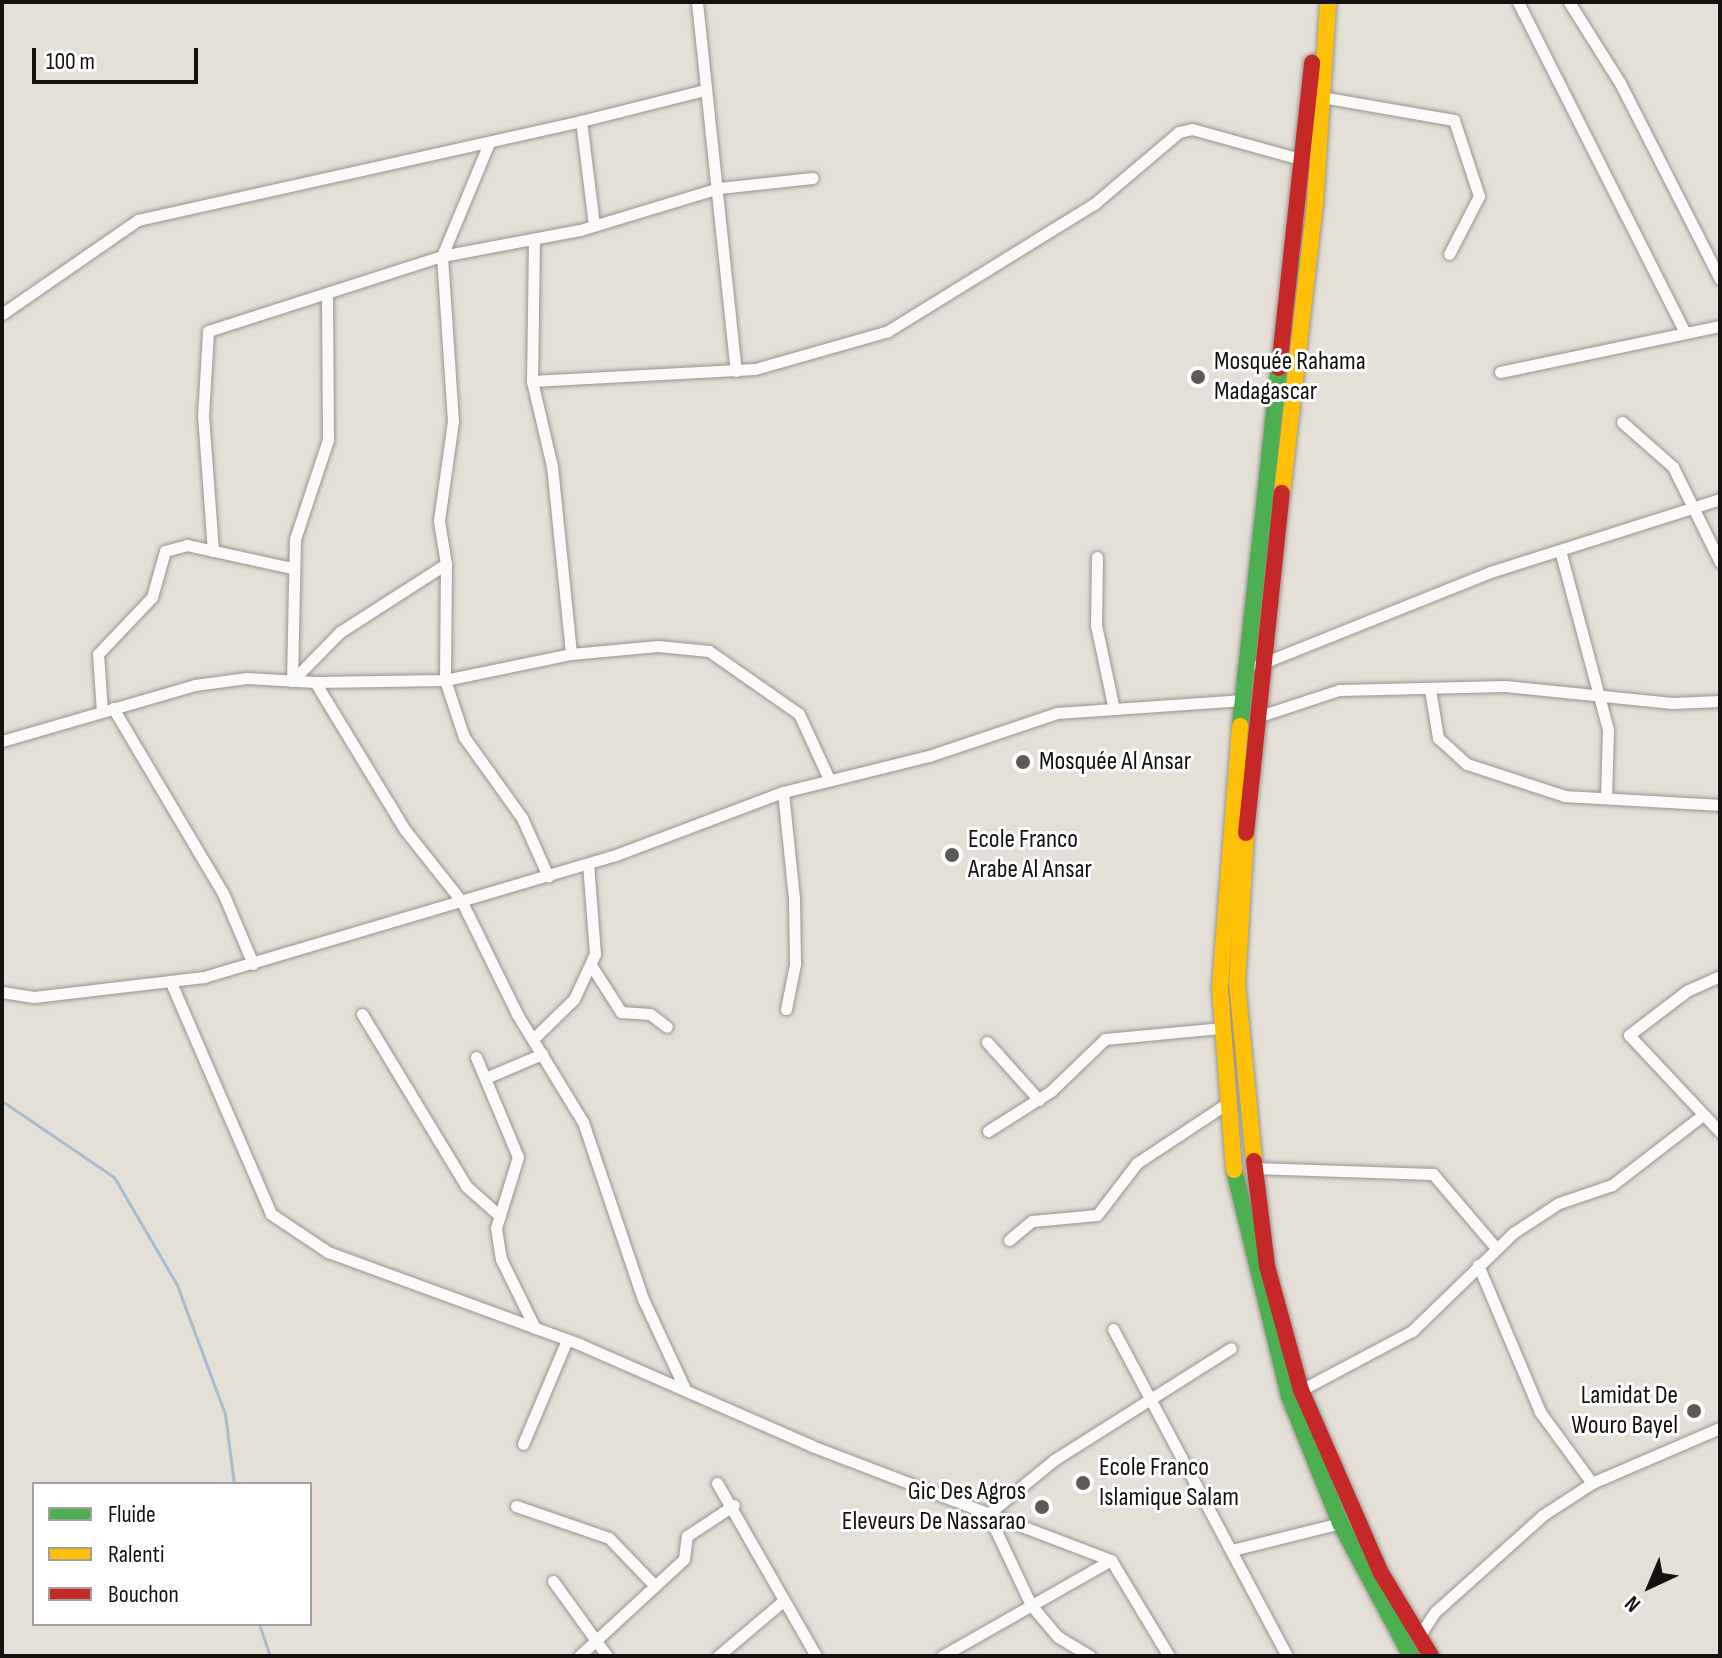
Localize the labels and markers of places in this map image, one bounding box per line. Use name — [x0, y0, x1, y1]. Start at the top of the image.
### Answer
place label: Mosquée Rahama Madagascar — [1214, 346, 1366, 408]
marker: Mosquée Rahama Madagascar — [1189, 368, 1207, 386]
place label: Mosquée Al Ansar — [1039, 746, 1191, 778]
marker: Mosquée Al Ansar — [1014, 753, 1032, 771]
place label: Ecole Franco Arabe Al Ansar — [968, 824, 1092, 886]
marker: Ecole Franco Arabe Al Ansar — [943, 846, 961, 864]
place label: Lamidat De Wouro Bayel — [1571, 1380, 1678, 1442]
marker: Lamidat De Wouro Bayel — [1685, 1402, 1703, 1420]
place label: Ecole Franco Islamique Salam — [1099, 1452, 1239, 1514]
marker: Ecole Franco Islamique Salam — [1074, 1474, 1092, 1492]
place label: Gic Des Agros Eleveurs De Nassarao — [842, 1476, 1026, 1538]
marker: Gic Des Agros Eleveurs De Nassarao — [1033, 1498, 1051, 1516]

